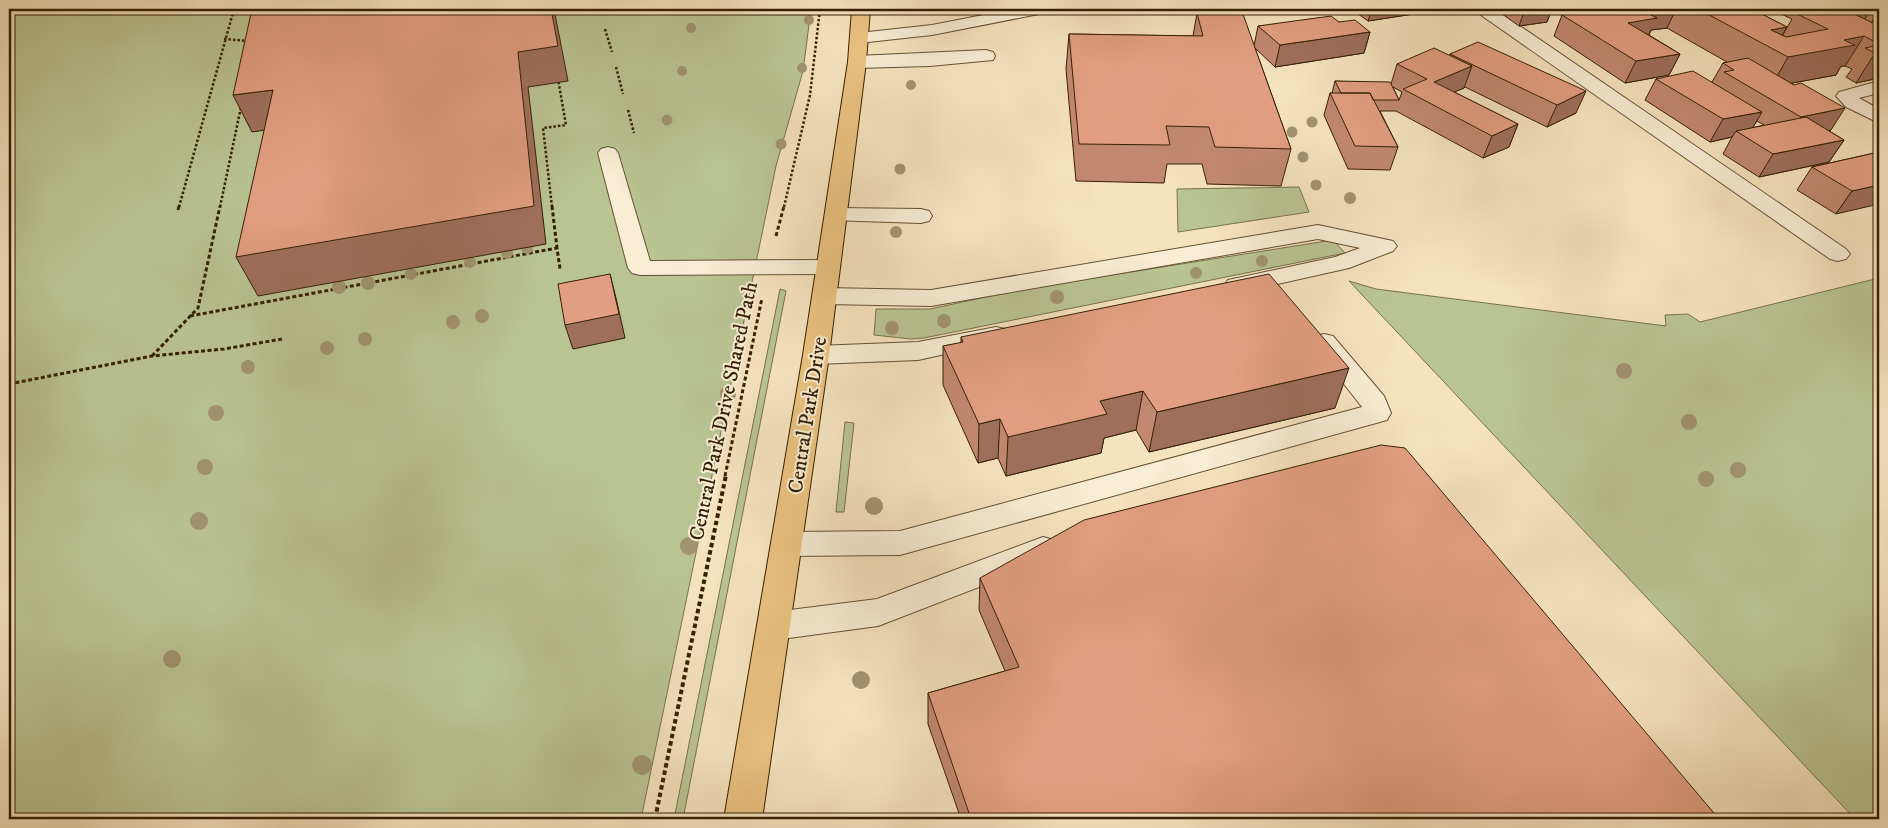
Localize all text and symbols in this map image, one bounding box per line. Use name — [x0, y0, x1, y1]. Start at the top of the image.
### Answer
street label: Central Park Drive Shared Path — [684, 279, 764, 543]
street label: Central Park Drive — [783, 335, 833, 495]

